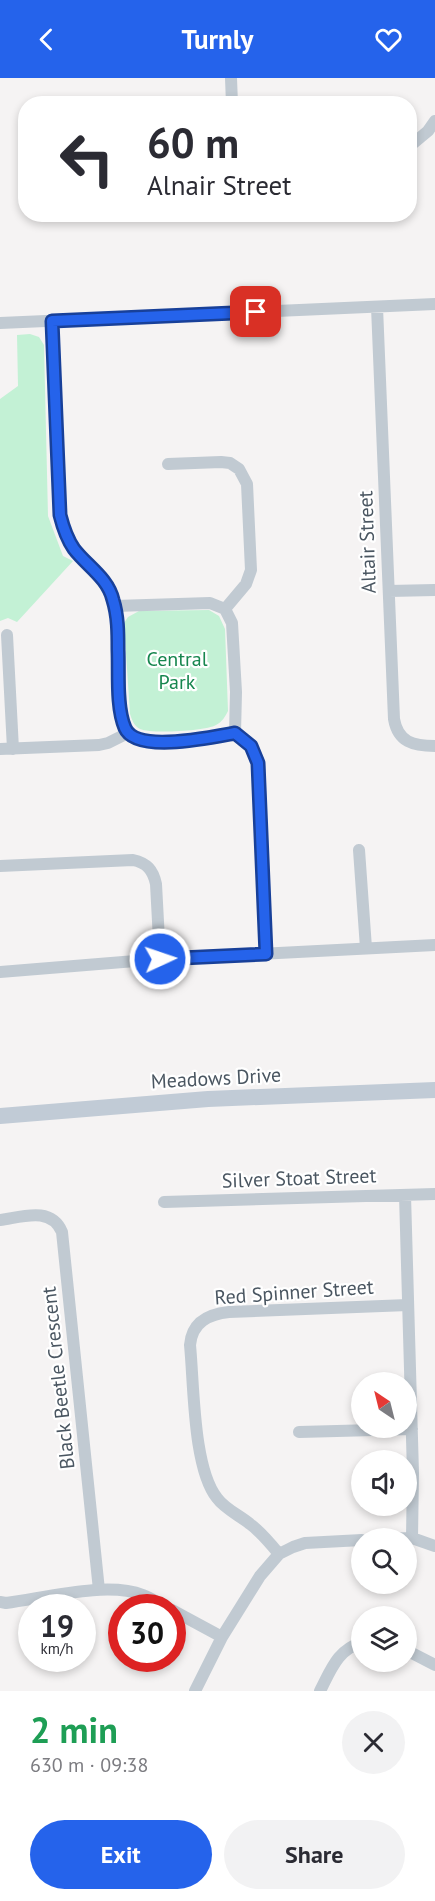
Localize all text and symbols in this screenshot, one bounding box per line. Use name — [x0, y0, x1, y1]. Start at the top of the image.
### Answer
text: Turnly — [181, 22, 254, 56]
icon: back — [30, 23, 63, 56]
icon: heart — [372, 23, 405, 56]
text: 60 m — [147, 115, 239, 170]
icon: left — [48, 120, 126, 198]
text: Alnair Street — [147, 168, 291, 202]
pin — [230, 286, 281, 337]
icon: arrive — [239, 295, 272, 328]
street label: Altair Street — [352, 490, 382, 594]
park label: Central Park — [146, 646, 208, 695]
position arrow — [128, 927, 192, 991]
street label: Meadows Drive — [150, 1062, 282, 1094]
street label: Silver Stoat Street — [221, 1162, 377, 1194]
street label: Red Spinner Street — [214, 1273, 375, 1311]
street label: Black Beetle Crescent — [35, 1285, 81, 1471]
north arrow — [351, 1372, 417, 1438]
map controls — [351, 1372, 417, 1672]
button: sound — [351, 1450, 417, 1516]
button: search — [351, 1528, 417, 1594]
speed limit sign: 30 — [108, 1594, 186, 1672]
text: 19 — [40, 1606, 74, 1645]
button: layers — [351, 1606, 417, 1672]
text: km/h — [41, 1639, 73, 1658]
text: 2 min — [30, 1706, 118, 1753]
button: close — [342, 1711, 405, 1774]
text: 630 m · 09:38 — [30, 1752, 148, 1778]
button: Exit — [30, 1820, 212, 1889]
button: Share — [224, 1820, 405, 1889]

